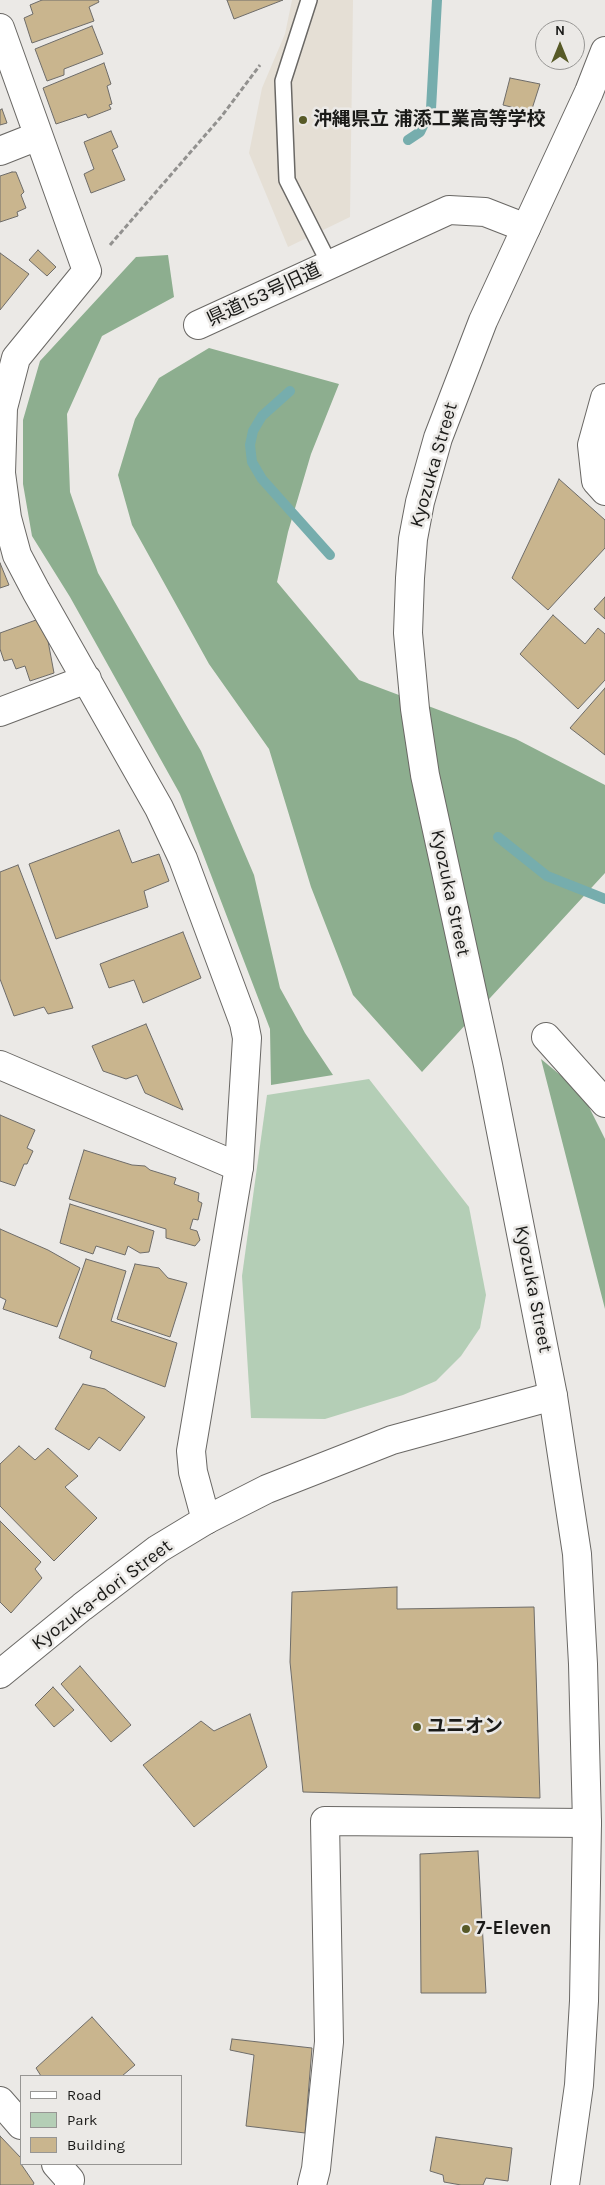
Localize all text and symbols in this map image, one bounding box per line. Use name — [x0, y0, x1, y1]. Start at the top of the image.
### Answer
north arrow — [535, 20, 585, 70]
text: N — [555, 22, 565, 39]
place label: 沖縄県立 浦添工業高等学校 — [313, 109, 546, 131]
marker: 沖縄県立 浦添工業高等学校 — [297, 114, 309, 126]
street label: 県道153号旧道 — [203, 259, 325, 331]
street label: Kyozuka Street — [405, 400, 463, 530]
street label: Kyozuka Street — [425, 827, 475, 959]
street label: Kyozuka Street — [509, 1223, 557, 1355]
street label: Kyozuka-dori Street — [27, 1535, 177, 1655]
place label: ユニオン — [427, 1716, 503, 1738]
marker: ユニオン — [411, 1721, 423, 1733]
place label: 7-Eleven — [476, 1918, 551, 1940]
marker: 7-Eleven — [460, 1923, 472, 1935]
legend — [20, 2075, 182, 2165]
text: Road — [67, 2086, 102, 2104]
text: Park — [67, 2111, 97, 2129]
text: Building — [67, 2136, 125, 2154]

